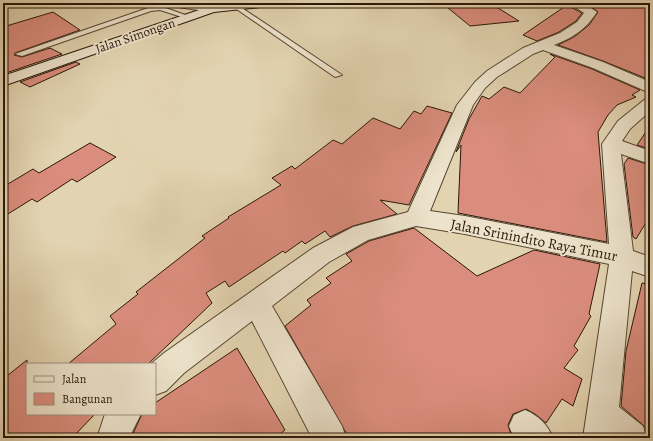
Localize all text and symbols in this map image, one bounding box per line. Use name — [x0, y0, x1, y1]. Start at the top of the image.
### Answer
street label: Jalan Simongan — [93, 14, 177, 57]
street label: Jalan Srinindito Raya Timur — [449, 214, 619, 266]
legend — [26, 363, 156, 415]
text: Jalan — [62, 371, 87, 387]
text: Bangunan — [62, 391, 113, 407]

